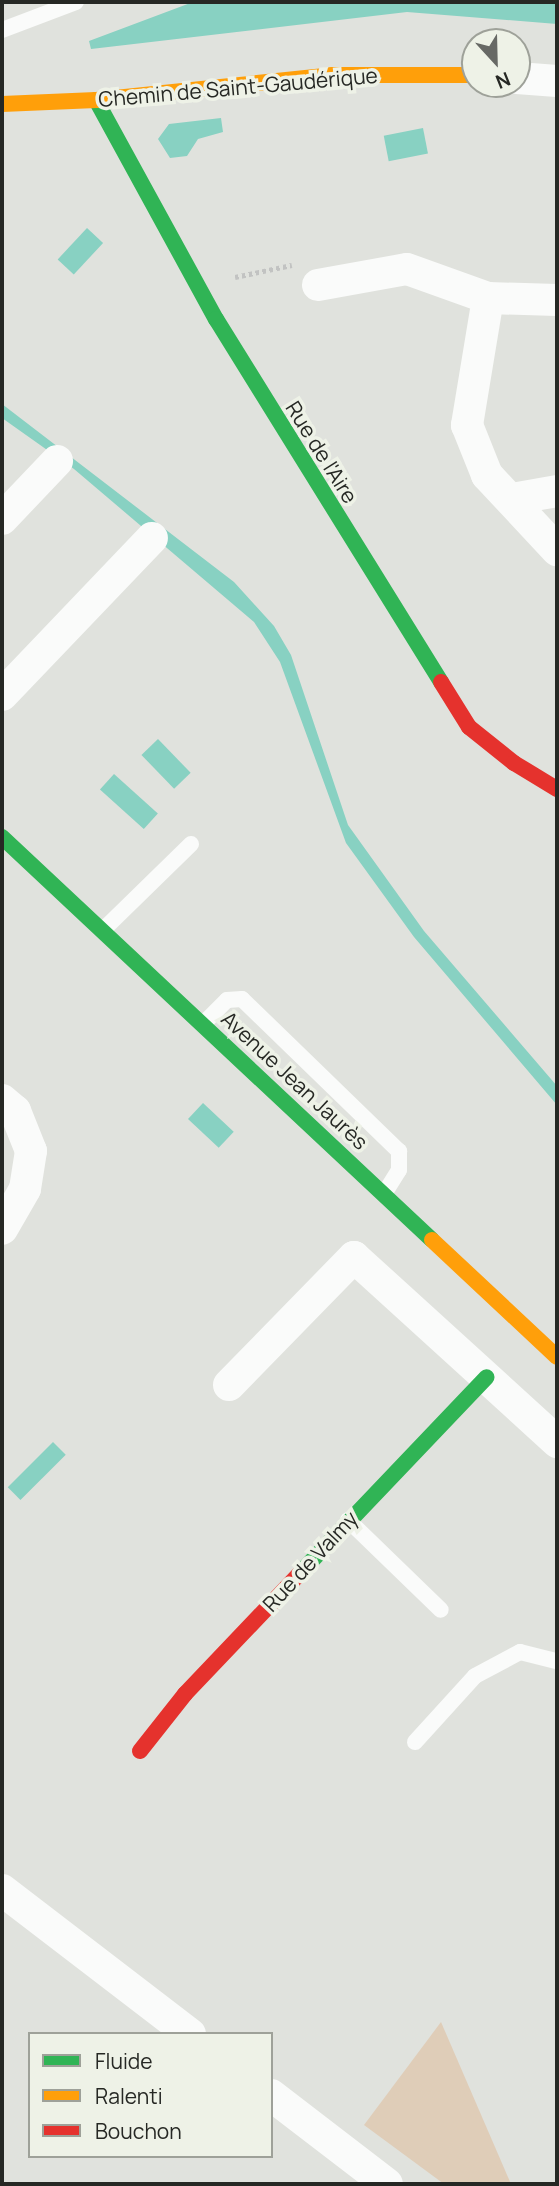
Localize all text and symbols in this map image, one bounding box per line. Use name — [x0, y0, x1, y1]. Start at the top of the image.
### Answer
north arrow — [461, 28, 531, 98]
street label: Chemin de Saint-Gaudérique — [97, 62, 379, 112]
text: N — [492, 66, 514, 95]
street label: Rue de l'Aire — [281, 396, 363, 508]
street label: Avenue Jean Jaurès — [217, 1006, 373, 1154]
street label: Rue de Valmy — [257, 1506, 363, 1616]
legend — [28, 2032, 273, 2158]
text: Fluide — [95, 2047, 153, 2075]
text: Ralenti — [95, 2082, 163, 2110]
text: Bouchon — [95, 2117, 182, 2145]

